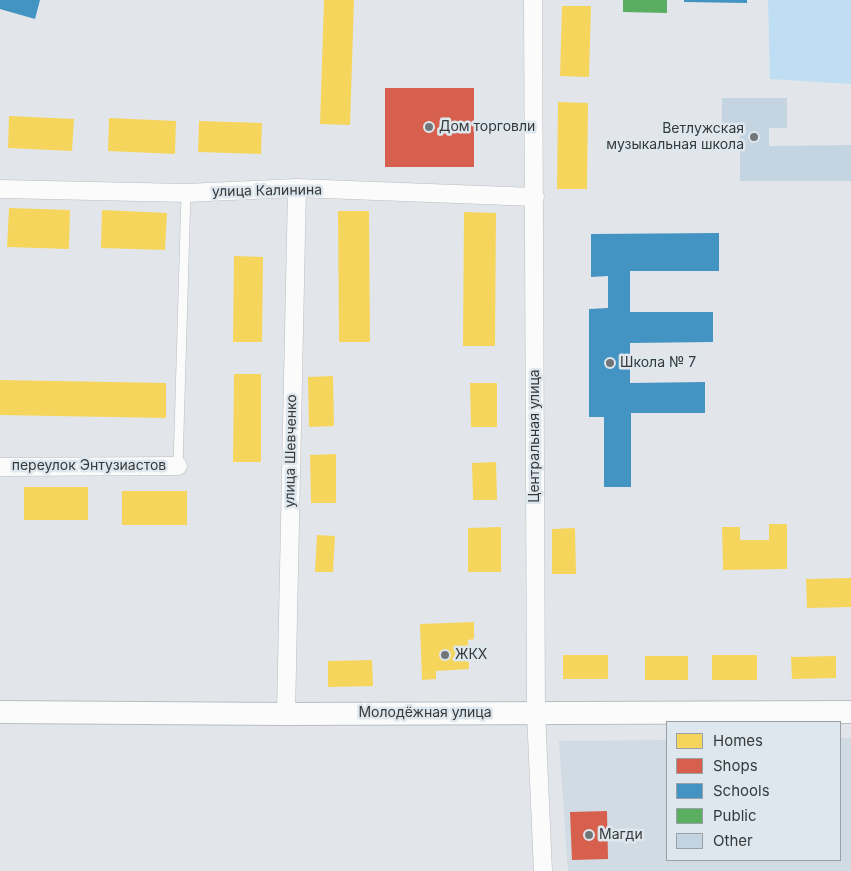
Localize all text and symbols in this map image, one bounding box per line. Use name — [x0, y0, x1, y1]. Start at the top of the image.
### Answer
place label: Дом торговли — [439, 119, 535, 135]
marker: Дом торговли — [423, 121, 435, 133]
place label: Ветлужская музыкальная школа — [606, 121, 744, 154]
marker: Ветлужская музыкальная школа — [748, 131, 760, 143]
street label: улица Калинина — [212, 182, 322, 200]
place label: Школа № 7 — [620, 355, 696, 371]
marker: Школа № 7 — [604, 357, 616, 369]
street label: Центральная улица — [527, 369, 543, 503]
street label: улица Шевченко — [282, 394, 300, 508]
street label: переулок Энтузиастов — [12, 458, 166, 474]
place label: ЖКХ — [455, 647, 487, 663]
marker: ЖКХ — [439, 649, 451, 661]
street label: Молодёжная улица — [358, 705, 492, 721]
legend — [666, 721, 841, 861]
text: Homes — [713, 731, 763, 750]
text: Shops — [713, 756, 758, 775]
text: Schools — [713, 781, 770, 800]
text: Public — [713, 806, 756, 825]
place label: Магди — [599, 827, 643, 843]
marker: Магди — [583, 829, 595, 841]
text: Other — [713, 831, 753, 850]

